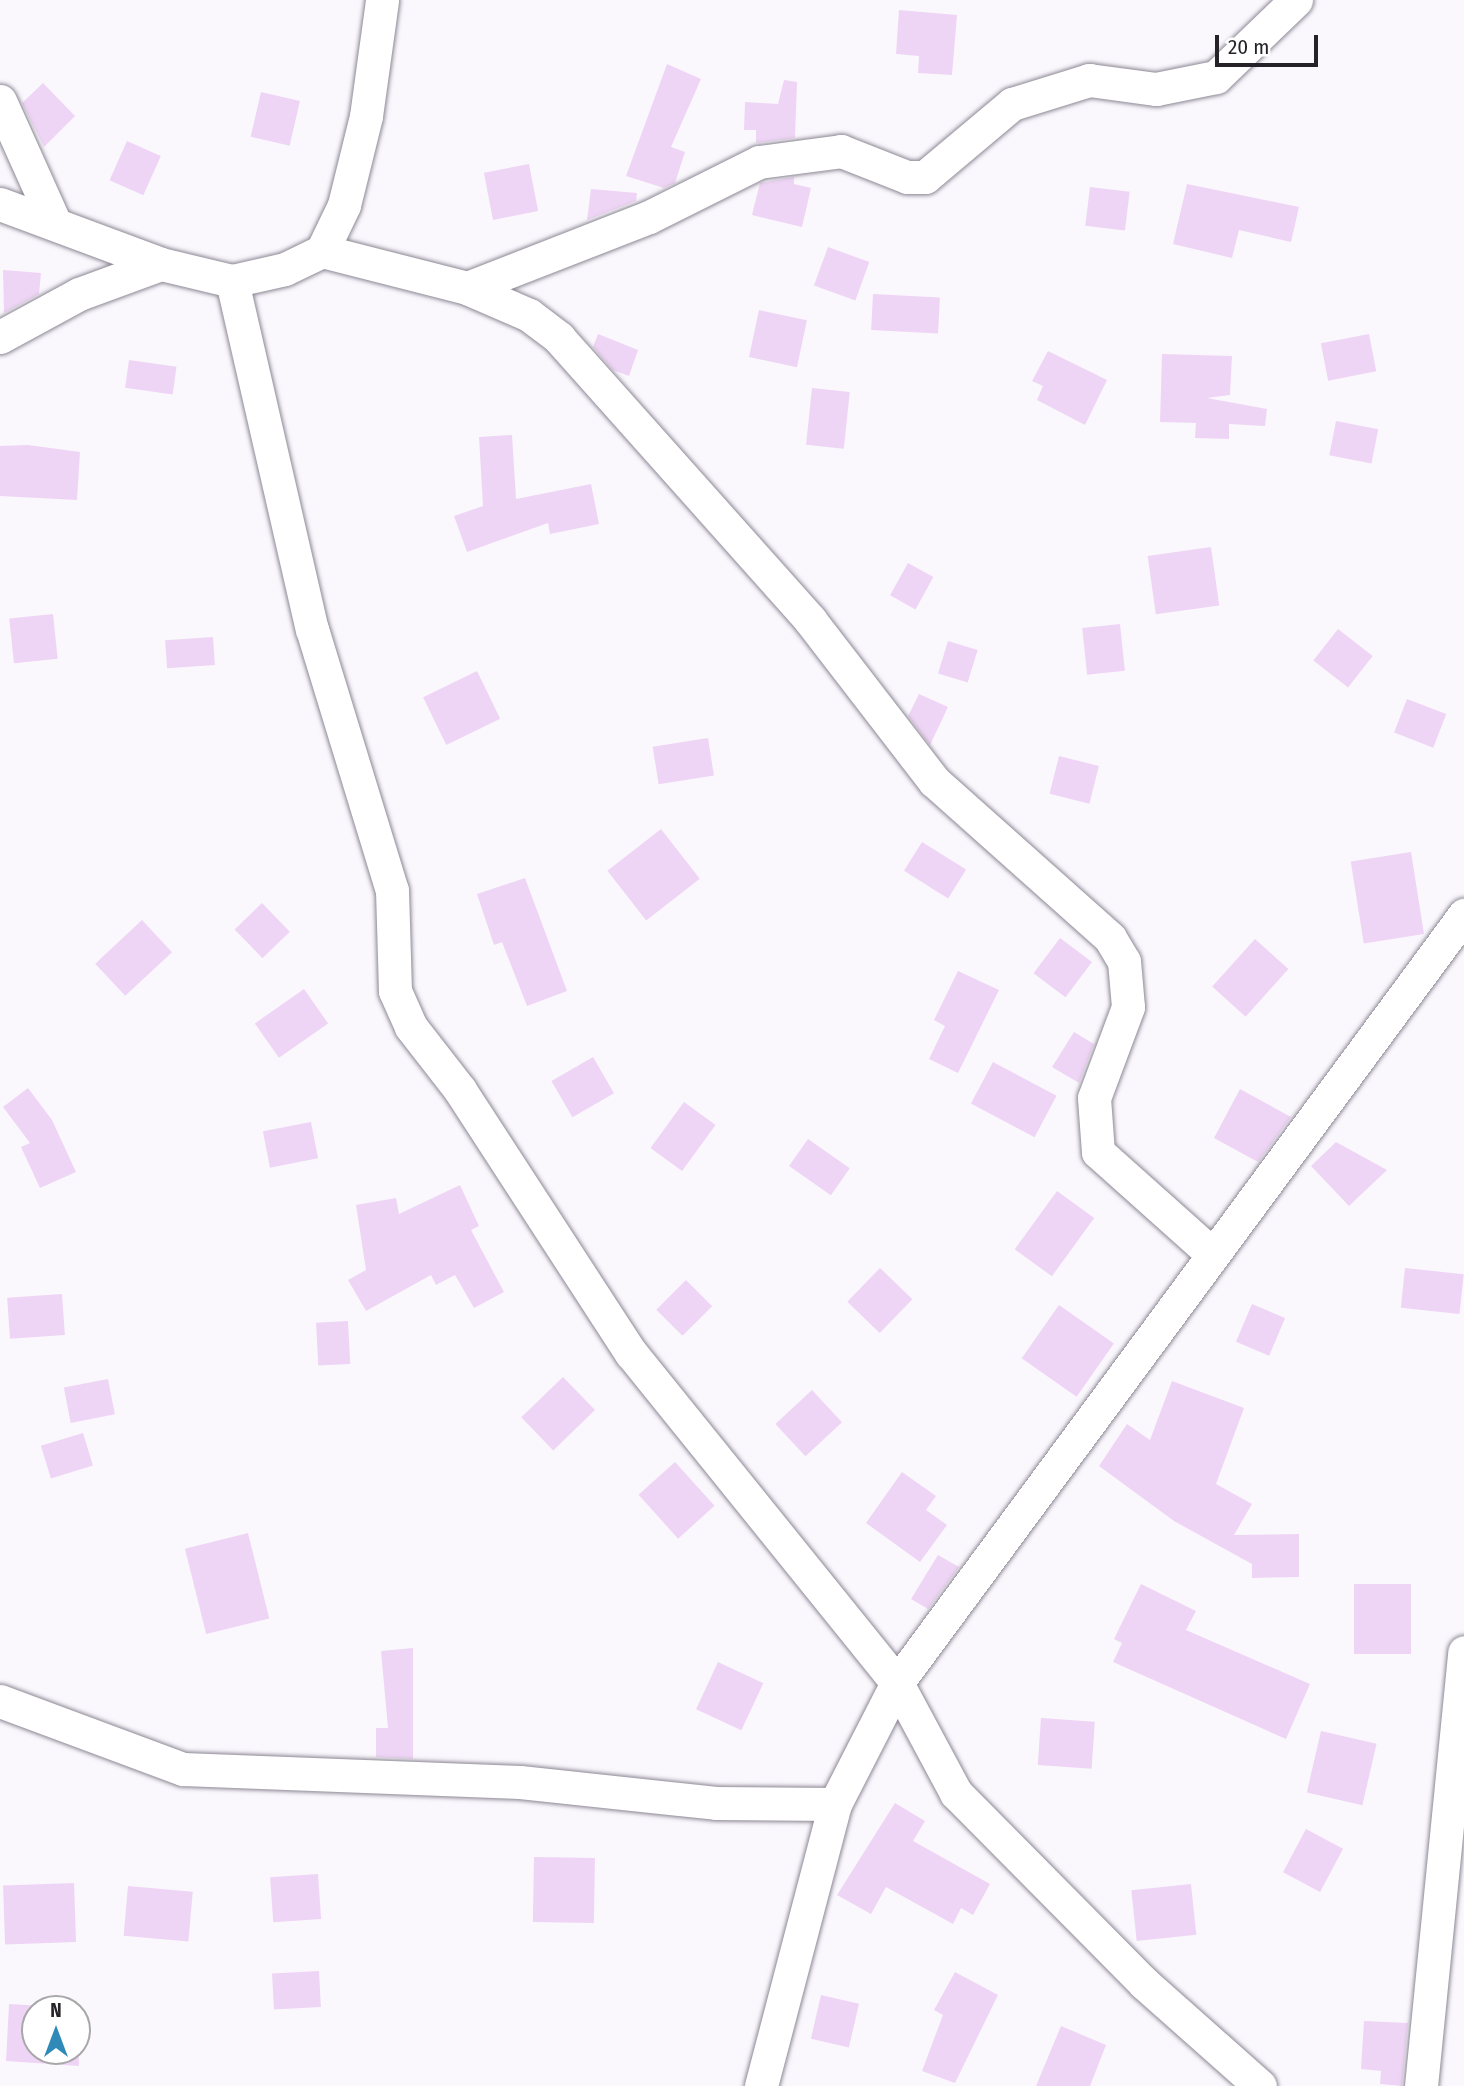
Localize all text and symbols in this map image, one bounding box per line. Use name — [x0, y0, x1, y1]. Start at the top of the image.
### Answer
scale bar — [1219, 21, 1322, 65]
text: 20 m — [1228, 34, 1269, 60]
north arrow — [21, 1995, 91, 2065]
text: N — [50, 1999, 62, 2022]

